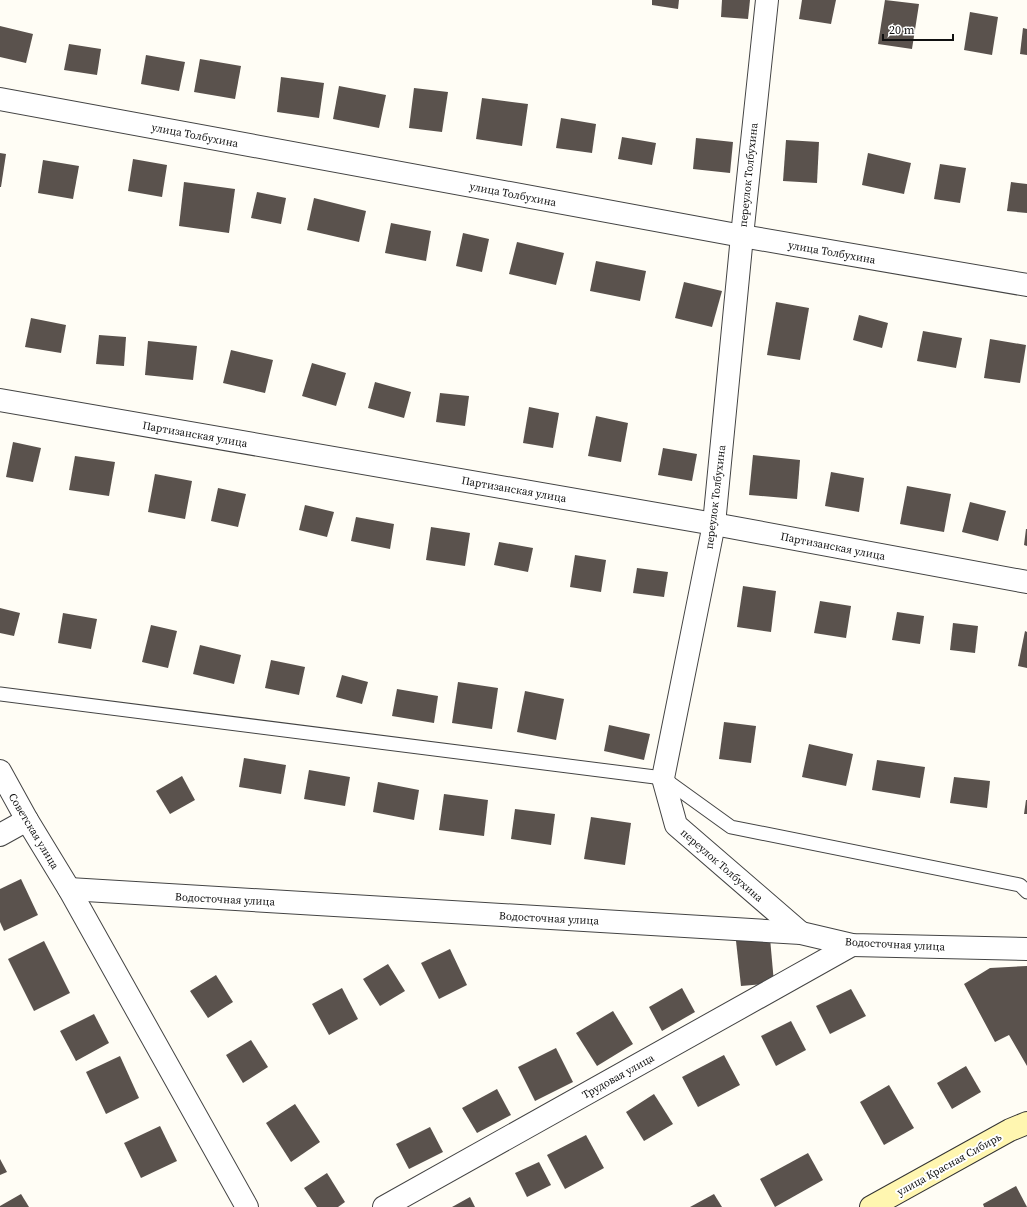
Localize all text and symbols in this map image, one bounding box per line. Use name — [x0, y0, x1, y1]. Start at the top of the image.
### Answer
scale bar — [883, 16, 953, 42]
text: 20 m — [889, 22, 915, 38]
street label: улица Толбухина — [150, 120, 240, 151]
street label: переулок Толбухина — [736, 122, 761, 228]
street label: улица Толбухина — [468, 179, 558, 210]
street label: улица Толбухина — [787, 237, 877, 268]
street label: Партизанская улица — [141, 418, 249, 451]
street label: переулок Толбухина — [702, 444, 729, 550]
street label: Партизанская улица — [460, 473, 568, 506]
street label: Партизанская улица — [779, 529, 887, 564]
street label: Советская улица — [5, 790, 62, 872]
street label: переулок Толбухина — [677, 825, 766, 906]
street label: Водосточная улица — [175, 889, 276, 910]
street label: Водосточная улица — [499, 908, 600, 929]
street label: Водосточная улица — [845, 934, 946, 955]
street label: Трудовая улица — [580, 1050, 657, 1102]
street label: улица Красная Сибирь — [894, 1129, 1005, 1199]

